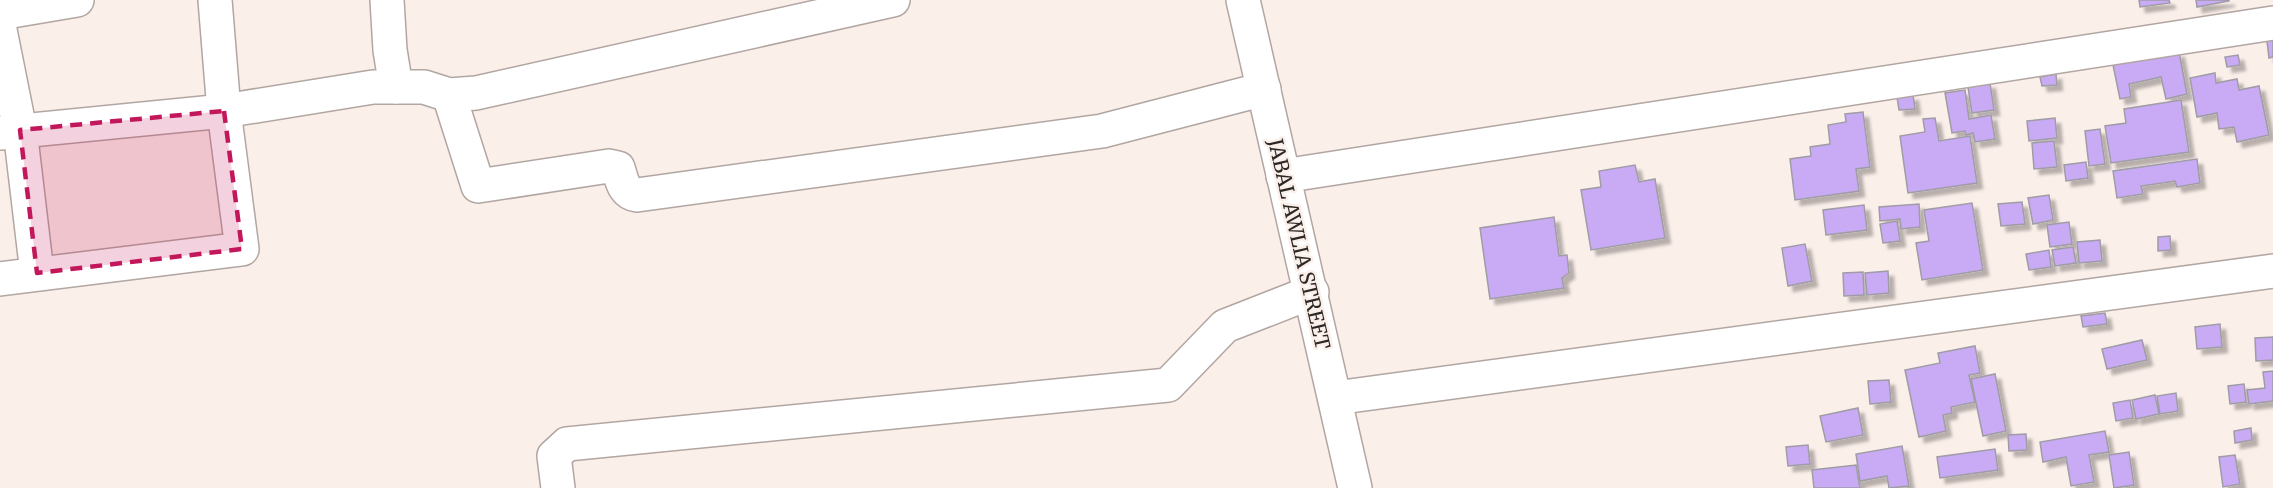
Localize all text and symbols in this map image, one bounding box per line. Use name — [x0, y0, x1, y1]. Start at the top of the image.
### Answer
street label: JABAL AWLIA STREET — [1263, 135, 1336, 352]

